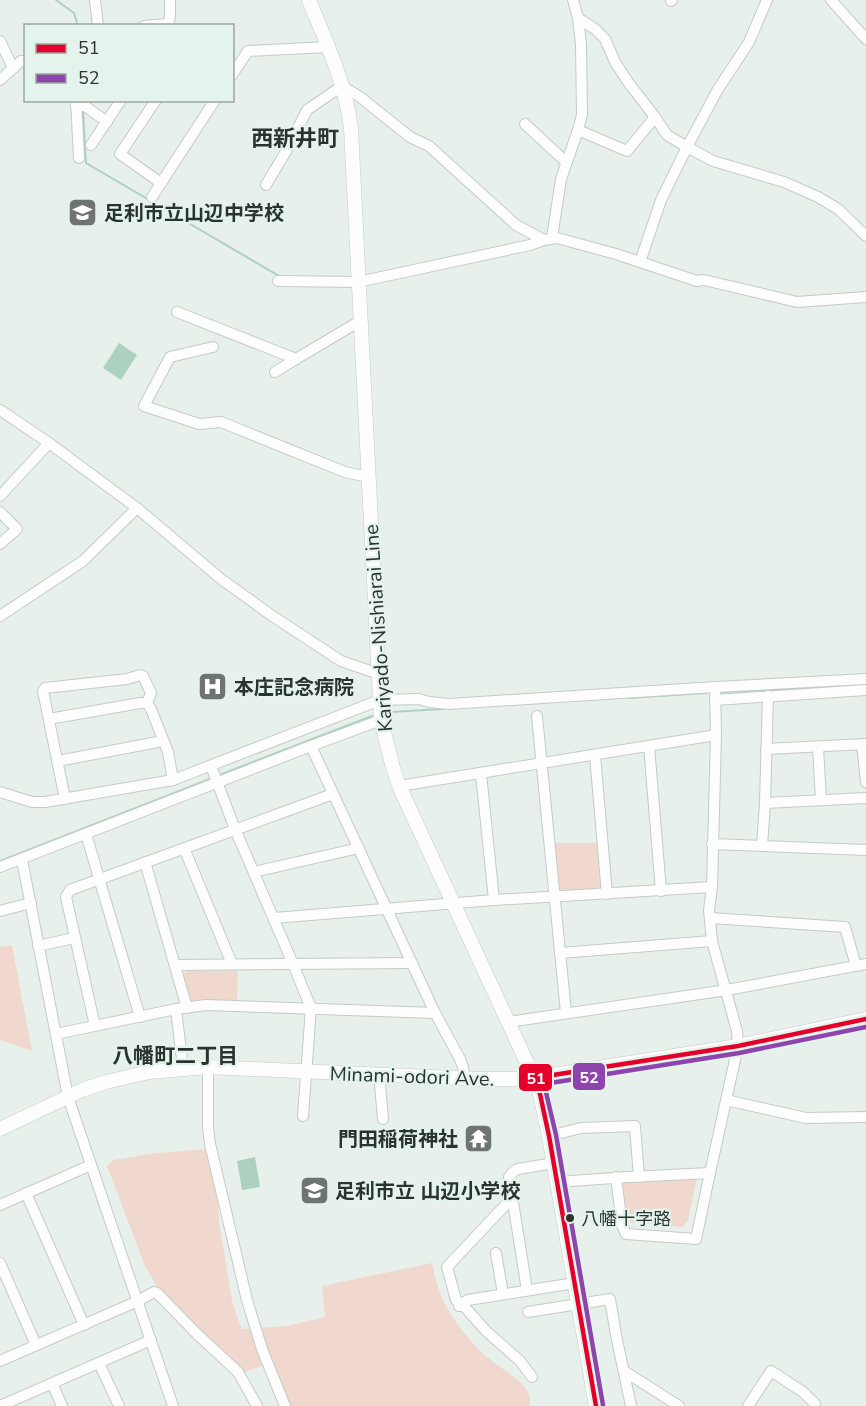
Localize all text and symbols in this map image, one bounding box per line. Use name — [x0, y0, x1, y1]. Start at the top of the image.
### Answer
legend — [24, 24, 234, 102]
text: 51 — [78, 36, 100, 60]
text: 52 — [78, 66, 100, 90]
district label: 西新井町 — [251, 124, 339, 154]
school or university icon: 足利市立山辺中学校 — [67, 197, 99, 229]
place label: 足利市立山辺中学校 — [104, 200, 284, 227]
street label: Kariyado-Nishiarai Line — [358, 523, 399, 733]
hospital icon: 本庄記念病院 — [197, 671, 229, 703]
place label: 本庄記念病院 — [234, 674, 354, 701]
district label: 八幡町二丁目 — [112, 1042, 238, 1070]
street label: Minami-odori Ave. — [329, 1060, 495, 1093]
line badge: 52 — [572, 1062, 606, 1091]
line badge: 51 — [518, 1063, 553, 1092]
text: 52 — [579, 1067, 599, 1089]
text: 51 — [526, 1068, 546, 1090]
temple icon: 門田稲荷神社 — [463, 1123, 495, 1155]
place label: 門田稲荷神社 — [338, 1126, 458, 1153]
school or university icon: 足利市立 山辺小学校 — [298, 1175, 330, 1207]
place label: 足利市立 山辺小学校 — [335, 1178, 520, 1205]
place label: 八幡十字路 — [581, 1207, 671, 1231]
marker: 八幡十字路 — [564, 1212, 576, 1224]

